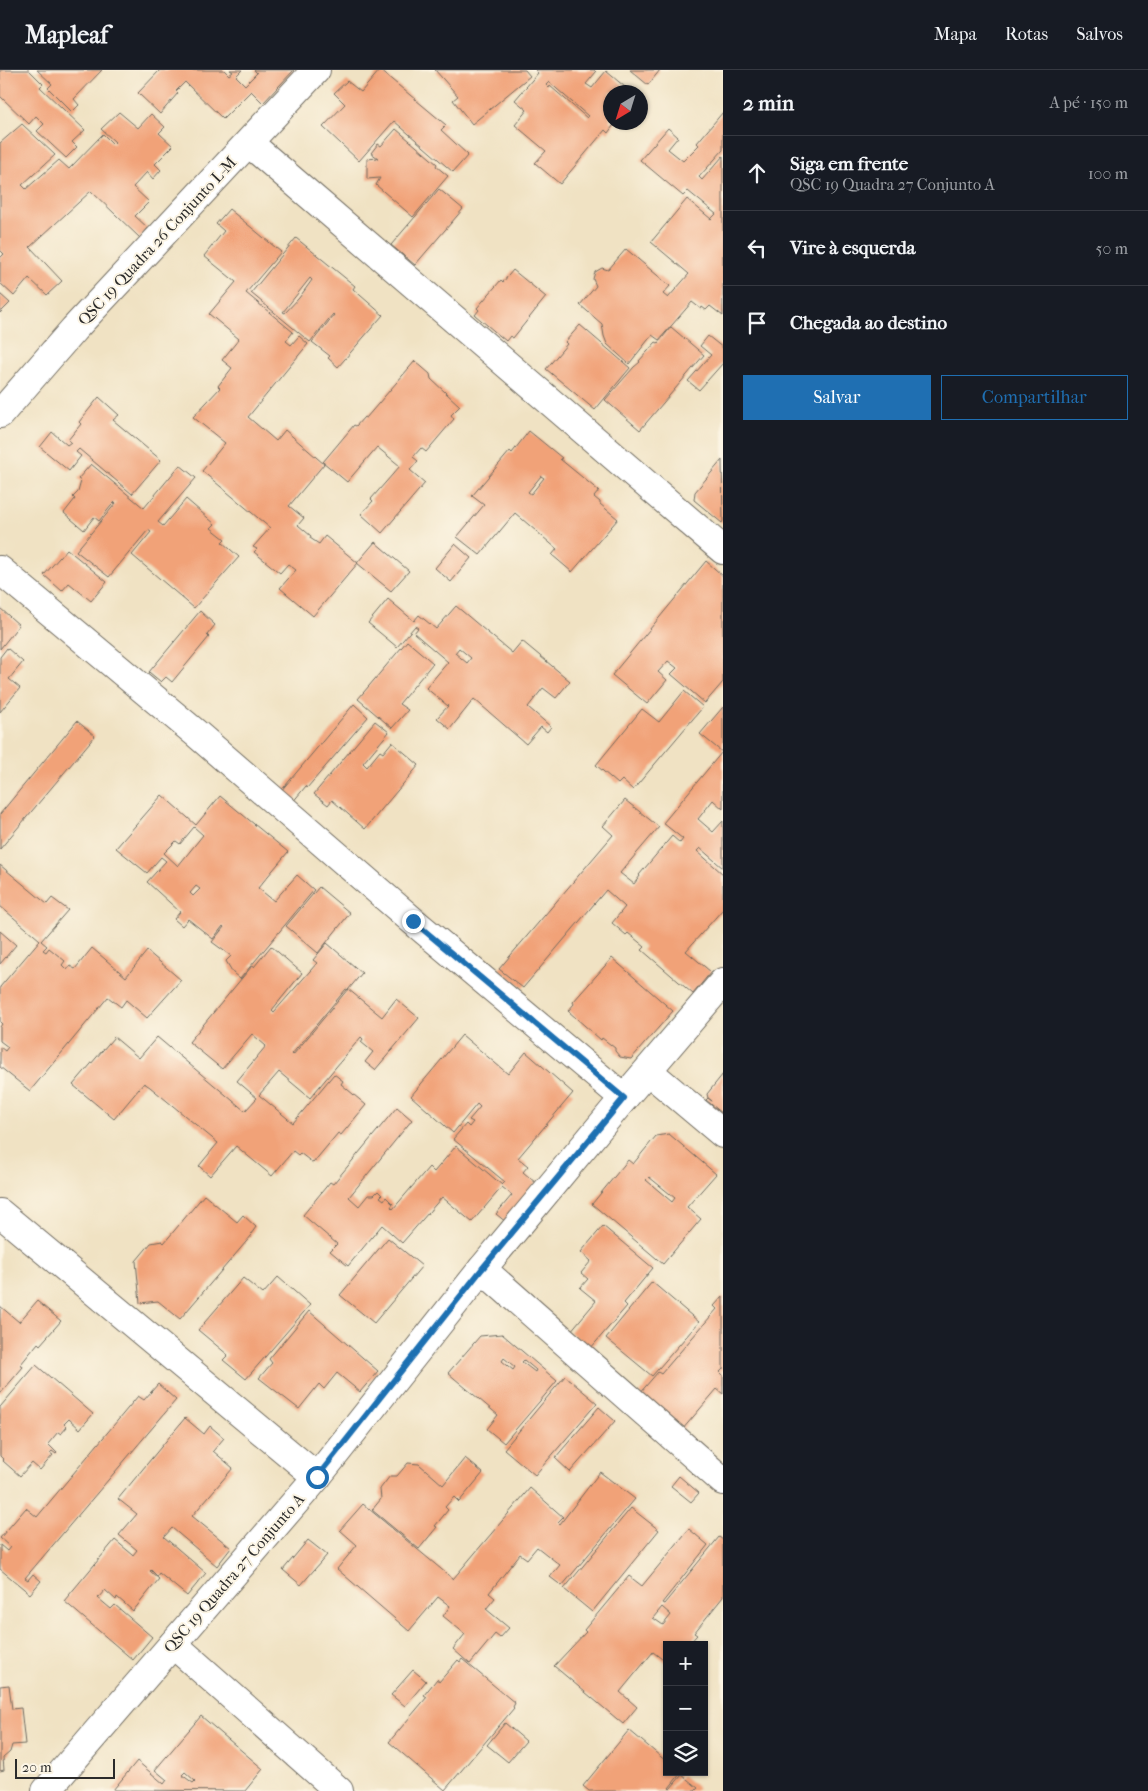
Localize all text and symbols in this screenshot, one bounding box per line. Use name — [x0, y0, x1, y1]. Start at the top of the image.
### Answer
text: Mapleaf — [25, 21, 108, 49]
text: Mapa — [934, 24, 977, 45]
text: Rotas — [1005, 24, 1048, 45]
text: Salvos — [1076, 24, 1123, 45]
north arrow — [603, 85, 648, 130]
text: 2 min — [743, 91, 794, 115]
text: A pé · 150 m — [1049, 93, 1128, 112]
street label: QSC 19 Quadra 26 Conjunto L-M — [74, 152, 241, 329]
text: Siga em frente — [790, 153, 908, 175]
icon: ahead — [743, 159, 771, 187]
text: 100 m — [1088, 164, 1128, 183]
text: QSC 19 Quadra 27 Conjunto A — [790, 175, 995, 194]
icon: left — [743, 234, 771, 262]
text: Vire à esquerda — [790, 237, 916, 259]
text: 50 m — [1096, 239, 1128, 258]
icon: arrive — [743, 309, 771, 337]
text: Chegada ao destino — [790, 312, 947, 334]
button: Salvar — [743, 375, 931, 420]
button: Compartilhar — [941, 375, 1128, 420]
route end — [402, 910, 425, 933]
route start — [306, 1466, 329, 1489]
street label: QSC 19 Quadra 27 Conjunto A — [160, 1489, 309, 1657]
map controls — [663, 1641, 708, 1776]
button: + — [663, 1641, 708, 1686]
button: − — [663, 1686, 708, 1731]
button: layers — [663, 1731, 708, 1776]
scale bar — [15, 1756, 115, 1779]
text: 20 m — [22, 1759, 52, 1776]

